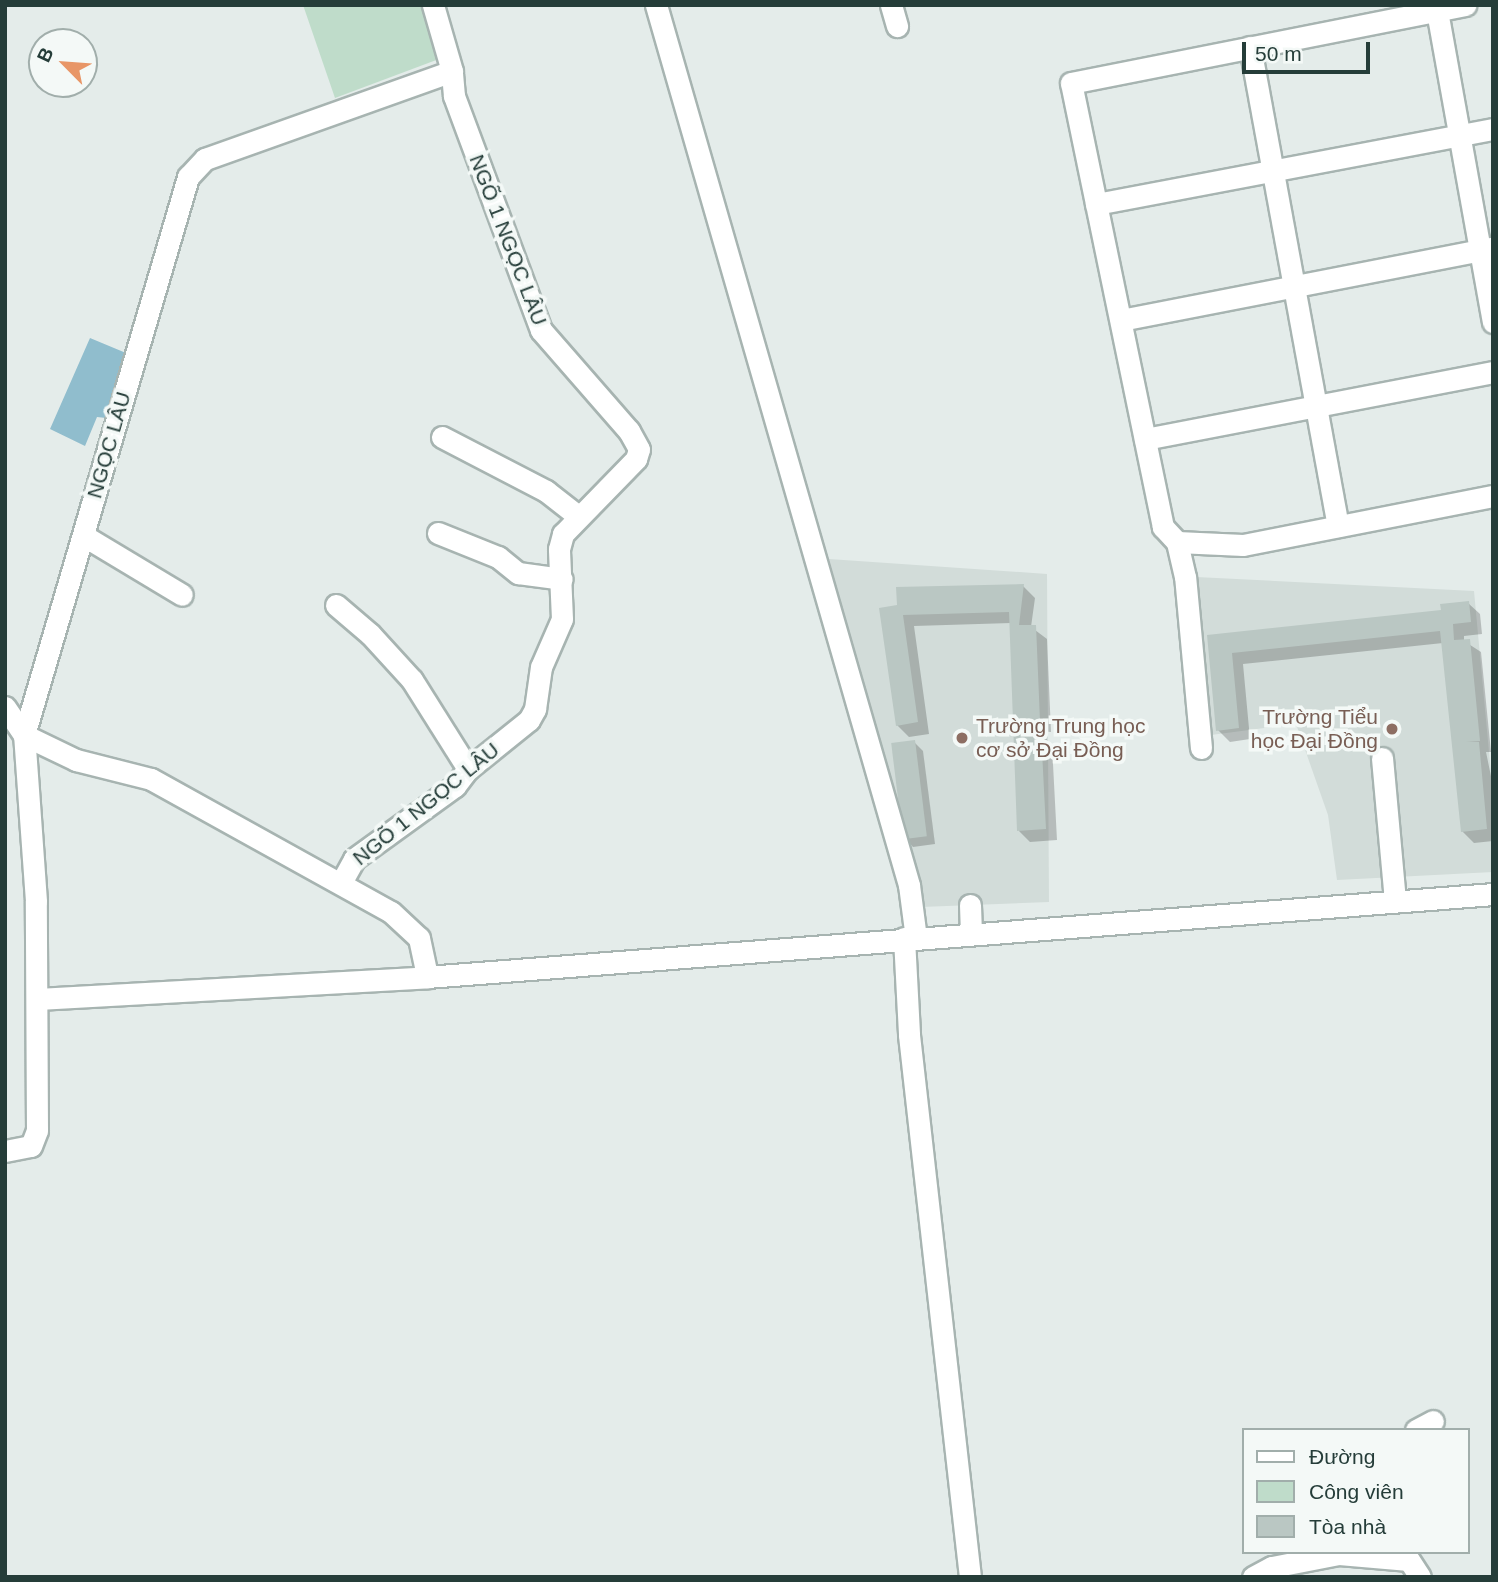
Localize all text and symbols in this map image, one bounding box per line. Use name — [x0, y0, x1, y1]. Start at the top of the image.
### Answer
north arrow — [28, 28, 98, 98]
scale bar — [1246, 28, 1374, 72]
text: 50 m — [1255, 42, 1302, 65]
text: B — [33, 44, 58, 65]
street label: NGÕ 1 NGỌC LÂU — [464, 151, 552, 329]
street label: NGỌC LÂU — [82, 389, 136, 501]
place label: Trường Tiểu học Đại Đồng — [1251, 704, 1378, 754]
place label: Trường Trung học cơ sở Đại Đồng — [976, 713, 1146, 763]
marker: Trường Tiểu học Đại Đồng — [1384, 721, 1400, 737]
marker: Trường Trung học cơ sở Đại Đồng — [954, 730, 970, 746]
street label: NGÕ 1 NGỌC LÂU — [348, 737, 504, 871]
legend — [1242, 1428, 1470, 1554]
text: Đường — [1309, 1445, 1375, 1468]
text: Công viên — [1309, 1480, 1404, 1503]
text: Tòa nhà — [1309, 1515, 1386, 1538]

